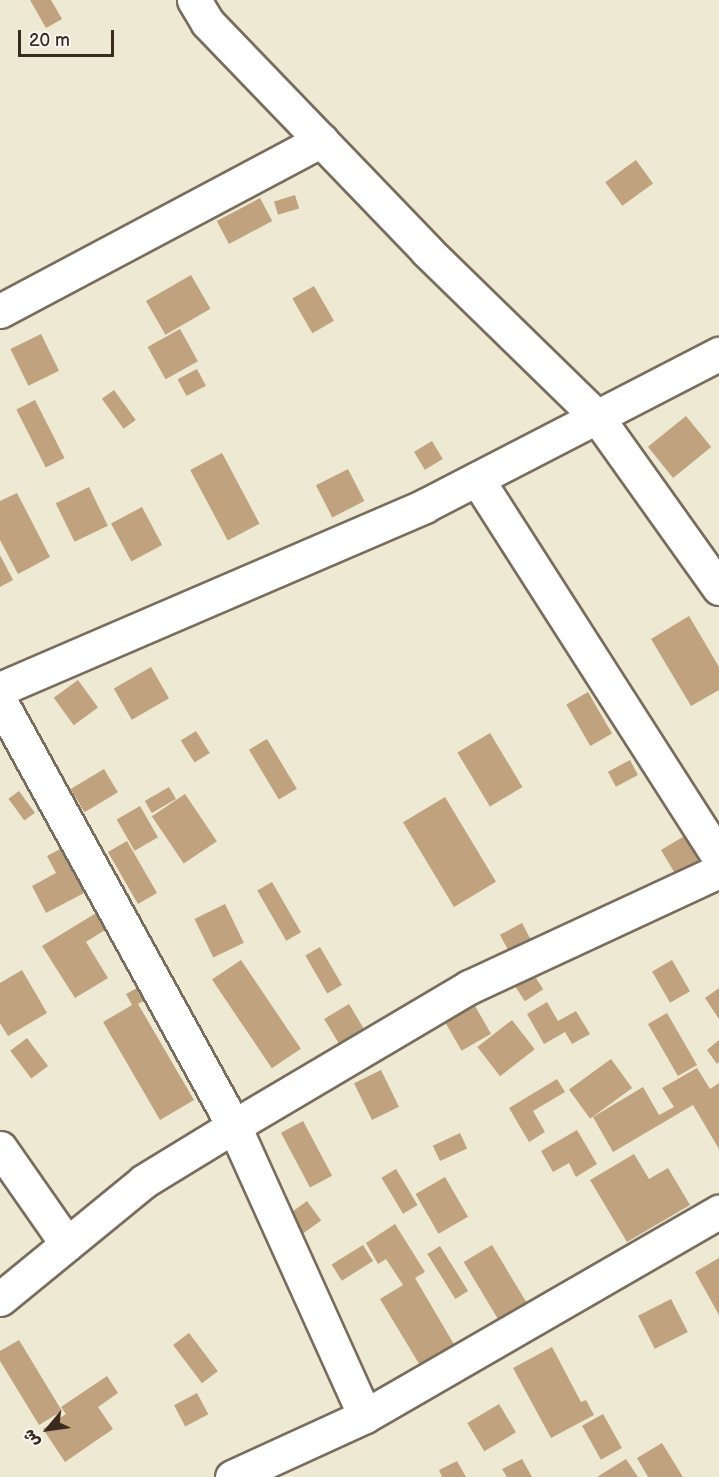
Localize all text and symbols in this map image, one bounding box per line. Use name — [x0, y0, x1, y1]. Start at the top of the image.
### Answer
scale bar — [21, 18, 117, 56]
text: 20 m — [29, 30, 70, 51]
north arrow — [18, 1399, 78, 1459]
text: ش — [19, 1426, 44, 1450]

